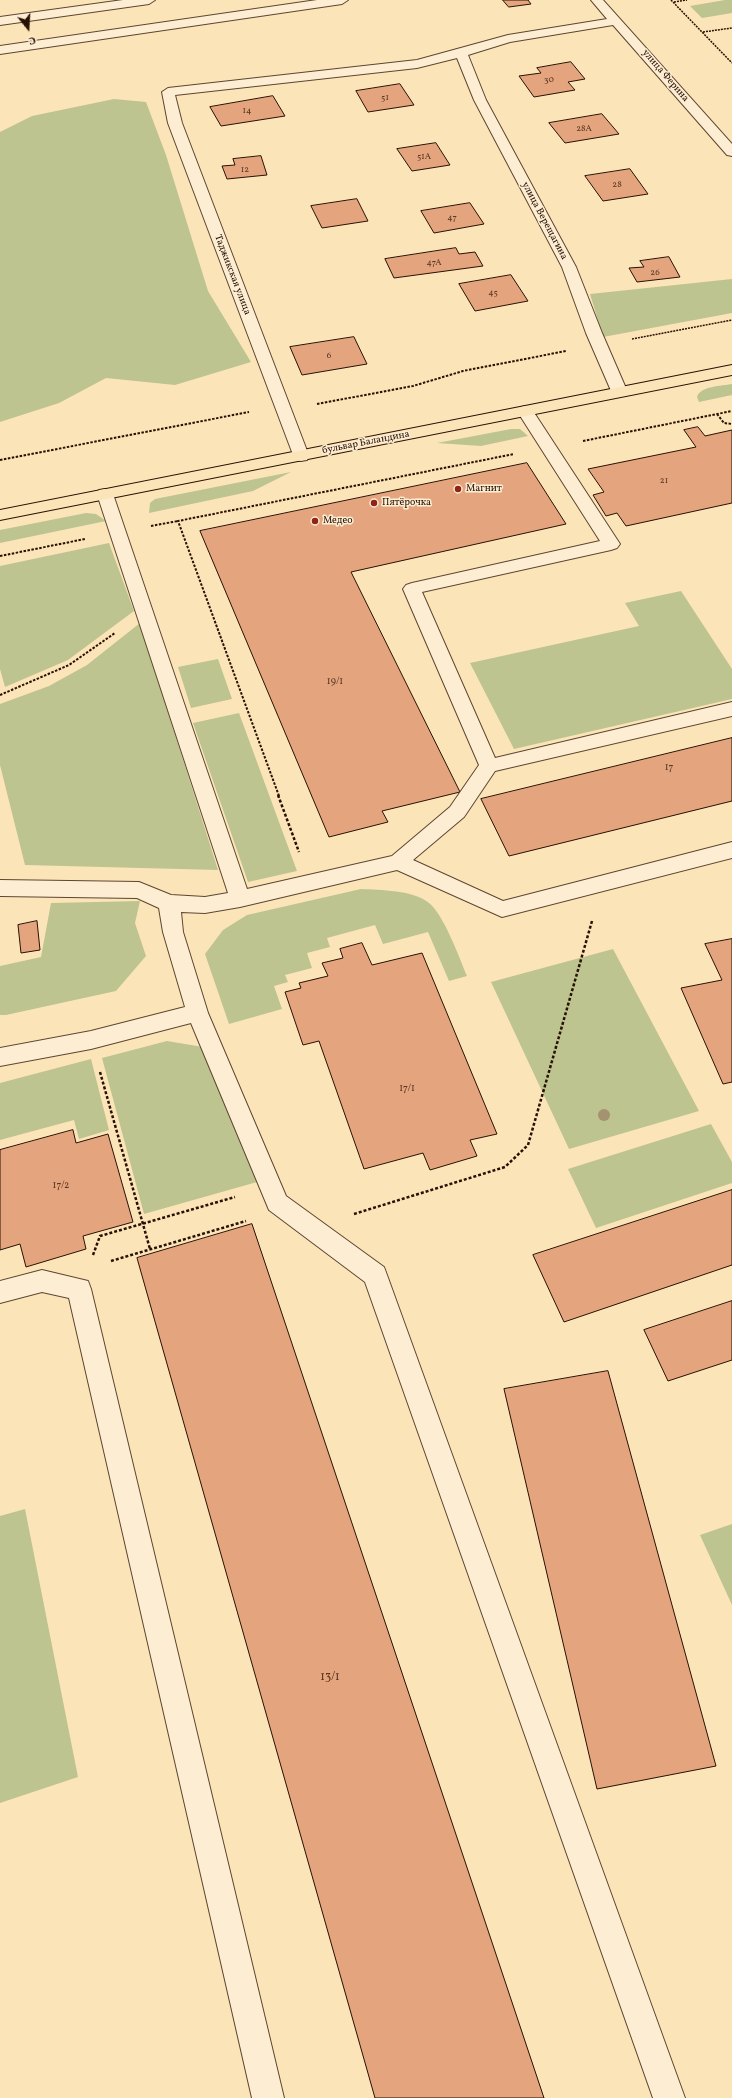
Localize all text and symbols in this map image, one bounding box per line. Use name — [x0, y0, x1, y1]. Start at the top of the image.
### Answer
north arrow — [8, 8, 48, 48]
text: С — [26, 32, 38, 48]
street label: улица Ферина — [639, 47, 691, 105]
house number: 30 — [544, 75, 554, 85]
house number: 51 — [381, 93, 389, 103]
house number: 14 — [243, 106, 251, 116]
house number: 28А — [576, 124, 592, 134]
house number: 51А — [417, 152, 431, 162]
house number: 12 — [241, 165, 249, 175]
street label: улица Верещагина — [518, 180, 570, 262]
house number: 28 — [612, 180, 622, 190]
house number: 47 — [447, 213, 457, 223]
street label: Таджикская улица — [211, 233, 253, 317]
house number: 47А — [426, 258, 442, 268]
house number: 26 — [650, 268, 660, 278]
house number: 45 — [488, 288, 498, 298]
house number: 6 — [327, 351, 331, 361]
street label: бульвар Баландина — [321, 429, 411, 457]
house number: 21 — [660, 476, 668, 486]
place label: Магнит — [466, 483, 502, 495]
marker: Магнит — [453, 484, 463, 494]
place label: Пятёрочка — [382, 497, 431, 509]
marker: Пятёрочка — [369, 498, 379, 508]
place label: Медео — [323, 515, 353, 527]
marker: Медео — [310, 516, 320, 526]
house number: 19/1 — [327, 676, 343, 688]
house number: 17 — [665, 762, 673, 774]
house number: 17/1 — [399, 1083, 415, 1095]
house number: 17/2 — [53, 1180, 69, 1192]
house number: 13/1 — [320, 1671, 340, 1685]

